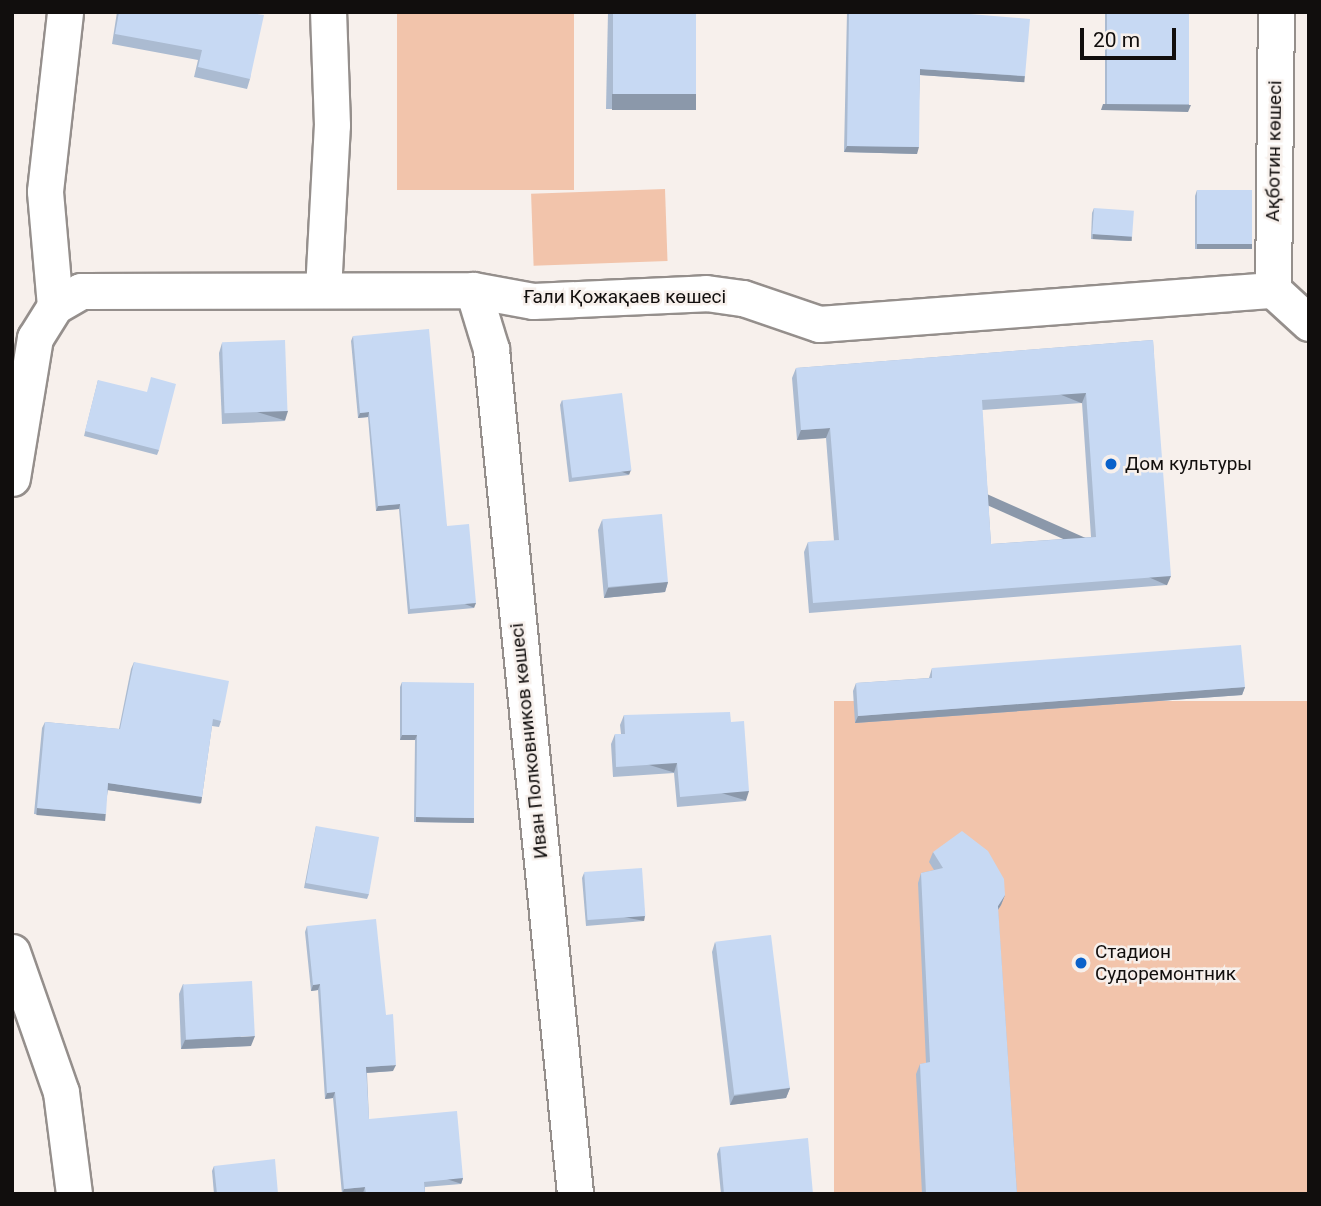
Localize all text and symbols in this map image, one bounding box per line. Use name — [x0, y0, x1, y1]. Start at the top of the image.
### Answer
scale bar — [1083, 14, 1179, 58]
text: 20 m — [1093, 28, 1140, 52]
street label: Ақботин көшесі — [1261, 80, 1287, 222]
street label: Ғали Қожақаев көшесі — [524, 286, 726, 308]
place label: Дом культуры — [1125, 453, 1252, 475]
marker: Дом культуры — [1103, 456, 1119, 472]
street label: Иван Полковников көшесі — [505, 622, 553, 860]
place label: Стадион Судоремонтник — [1095, 941, 1236, 985]
marker: Стадион Судоремонтник — [1073, 955, 1089, 971]

